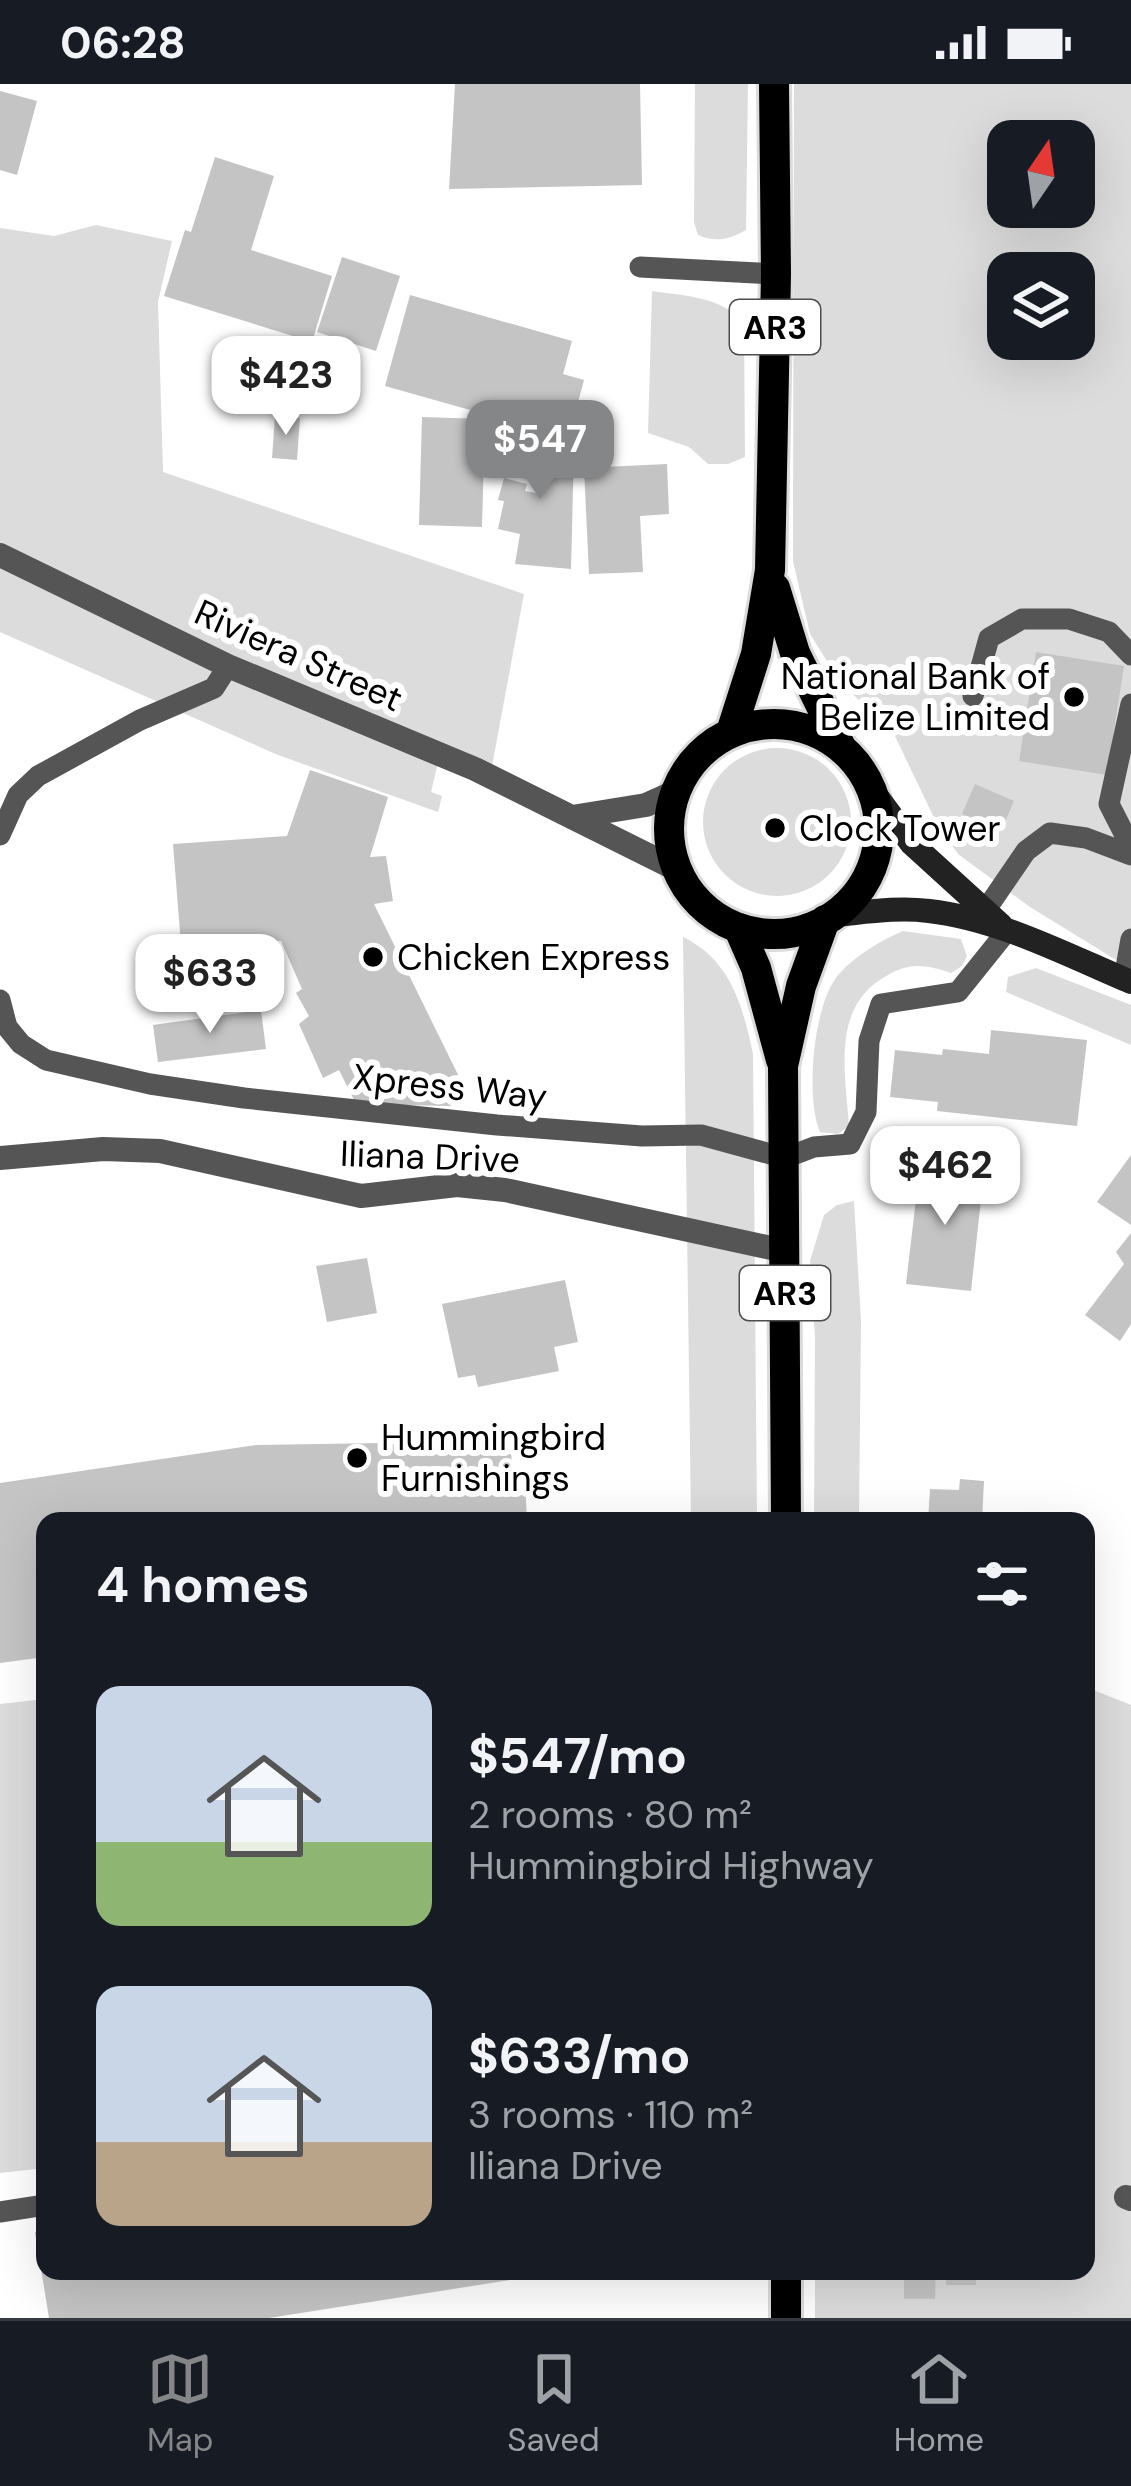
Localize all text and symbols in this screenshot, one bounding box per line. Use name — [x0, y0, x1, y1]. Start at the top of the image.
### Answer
text: 06:28 — [60, 13, 186, 72]
north arrow — [987, 120, 1095, 228]
map controls — [987, 120, 1095, 360]
button: layers — [987, 252, 1095, 360]
road number: AR3 — [730, 300, 820, 354]
pin: $423 — [215, 336, 357, 438]
text: $423 — [239, 349, 333, 400]
pin: $547 — [469, 400, 611, 502]
text: $547 — [493, 413, 587, 464]
street label: Riviera Street — [188, 589, 410, 722]
place label: National Bank of Belize Limited — [781, 653, 1050, 741]
marker: National Bank of Belize Limited — [1061, 684, 1087, 710]
place label: Clock Tower — [799, 805, 1001, 852]
marker: Clock Tower — [762, 815, 788, 841]
pin: $633 — [139, 934, 281, 1036]
place label: Chicken Express — [397, 934, 670, 981]
marker: Chicken Express — [360, 944, 386, 970]
text: $633 — [162, 947, 258, 998]
street label: Xpress Way — [350, 1053, 549, 1120]
pin: $462 — [874, 1126, 1016, 1228]
street label: Iliana Drive — [339, 1130, 521, 1183]
text: $462 — [897, 1139, 993, 1190]
road number: AR3 — [740, 1266, 830, 1320]
place label: Hummingbird Furnishings — [381, 1414, 606, 1502]
marker: Hummingbird Furnishings — [344, 1445, 370, 1471]
text: 4 homes — [96, 1551, 310, 1618]
icon: filters — [969, 1551, 1035, 1617]
text: $547/mo — [468, 1722, 687, 1789]
icon: home — [192, 1734, 336, 1878]
text: 2 rooms · 80 m² — [468, 1789, 752, 1840]
text: Hummingbird Highway — [468, 1840, 874, 1891]
text: $633/mo — [468, 2022, 691, 2089]
icon: home — [192, 2034, 336, 2178]
text: 3 rooms · 110 m² — [468, 2089, 753, 2140]
text: Iliana Drive — [468, 2140, 663, 2191]
tab: Map — [147, 2346, 213, 2461]
tab: Saved — [507, 2346, 600, 2461]
tab: Home — [894, 2346, 984, 2461]

